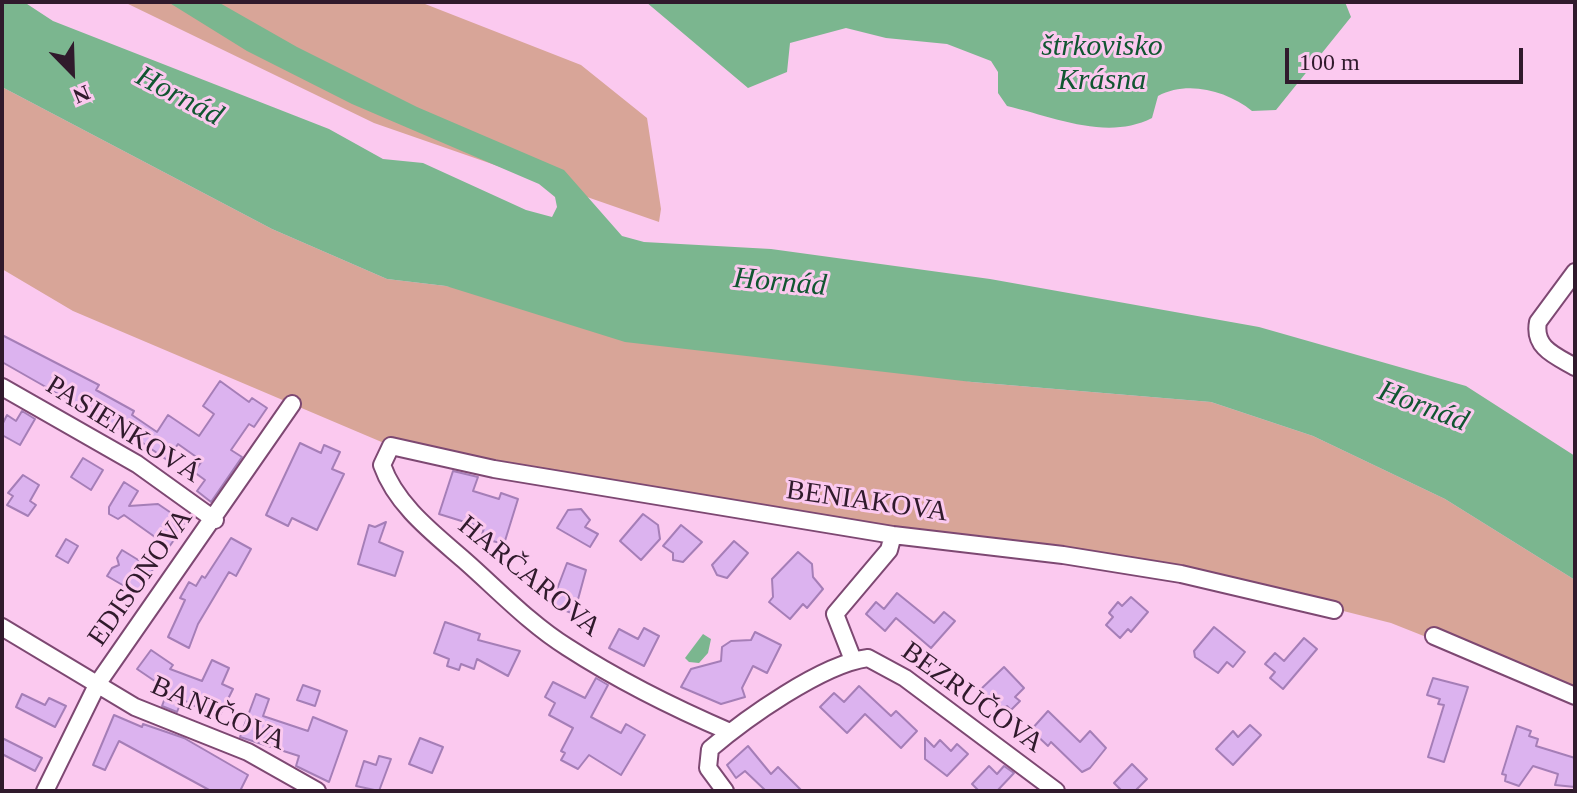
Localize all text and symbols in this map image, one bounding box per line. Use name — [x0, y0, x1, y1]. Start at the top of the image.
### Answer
water label: štrkovisko Krásna — [1041, 29, 1163, 100]
north arrow — [32, 32, 112, 112]
scale bar — [1289, 32, 1527, 82]
text: 100 m — [1299, 49, 1360, 75]
water label: Hornád — [129, 59, 229, 135]
text: N — [69, 80, 94, 109]
water label: Hornád — [732, 261, 828, 305]
street label: PASIENKOVÁ — [39, 369, 207, 491]
water label: Hornád — [1373, 373, 1473, 441]
street label: BENIAKOVA — [784, 474, 950, 530]
street label: EDISONOVA — [81, 503, 201, 653]
street label: HARČAROVA — [451, 509, 607, 645]
street label: BEZRUČOVA — [894, 635, 1050, 761]
street label: BANIČOVA — [145, 669, 291, 759]

